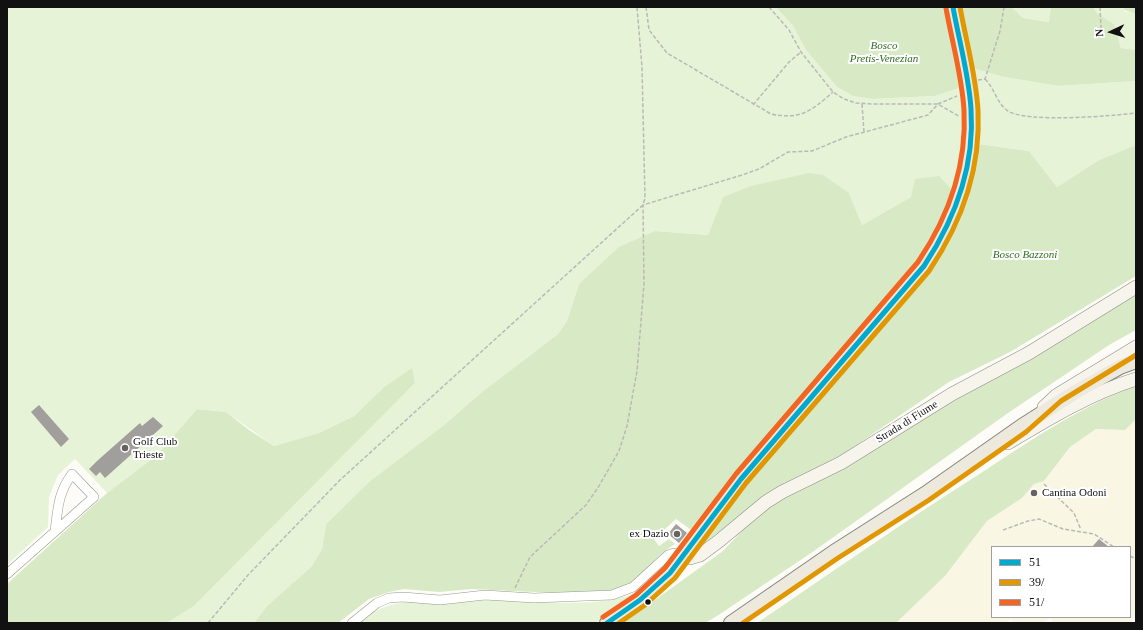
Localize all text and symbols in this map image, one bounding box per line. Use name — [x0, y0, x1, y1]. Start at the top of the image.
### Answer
north arrow — [1091, 12, 1131, 52]
text: N — [1093, 28, 1105, 37]
park label: Bosco Pretis-Venezian — [850, 39, 918, 65]
park label: Bosco Bazzoni — [993, 248, 1057, 262]
street label: Strada di Fiume — [874, 398, 940, 446]
place label: Golf Club Trieste — [133, 435, 177, 461]
marker: Golf Club Trieste — [120, 443, 130, 453]
place label: Cantina Odoni — [1042, 486, 1106, 500]
marker: Cantina Odoni — [1029, 488, 1039, 498]
place label: ex Dazio — [630, 527, 669, 541]
marker: ex Dazio — [672, 529, 682, 539]
legend — [991, 546, 1131, 618]
text: 51 — [1029, 555, 1041, 569]
text: 39/ — [1029, 575, 1044, 589]
text: 51/ — [1029, 595, 1044, 609]
unlabelled marker — [643, 597, 653, 607]

